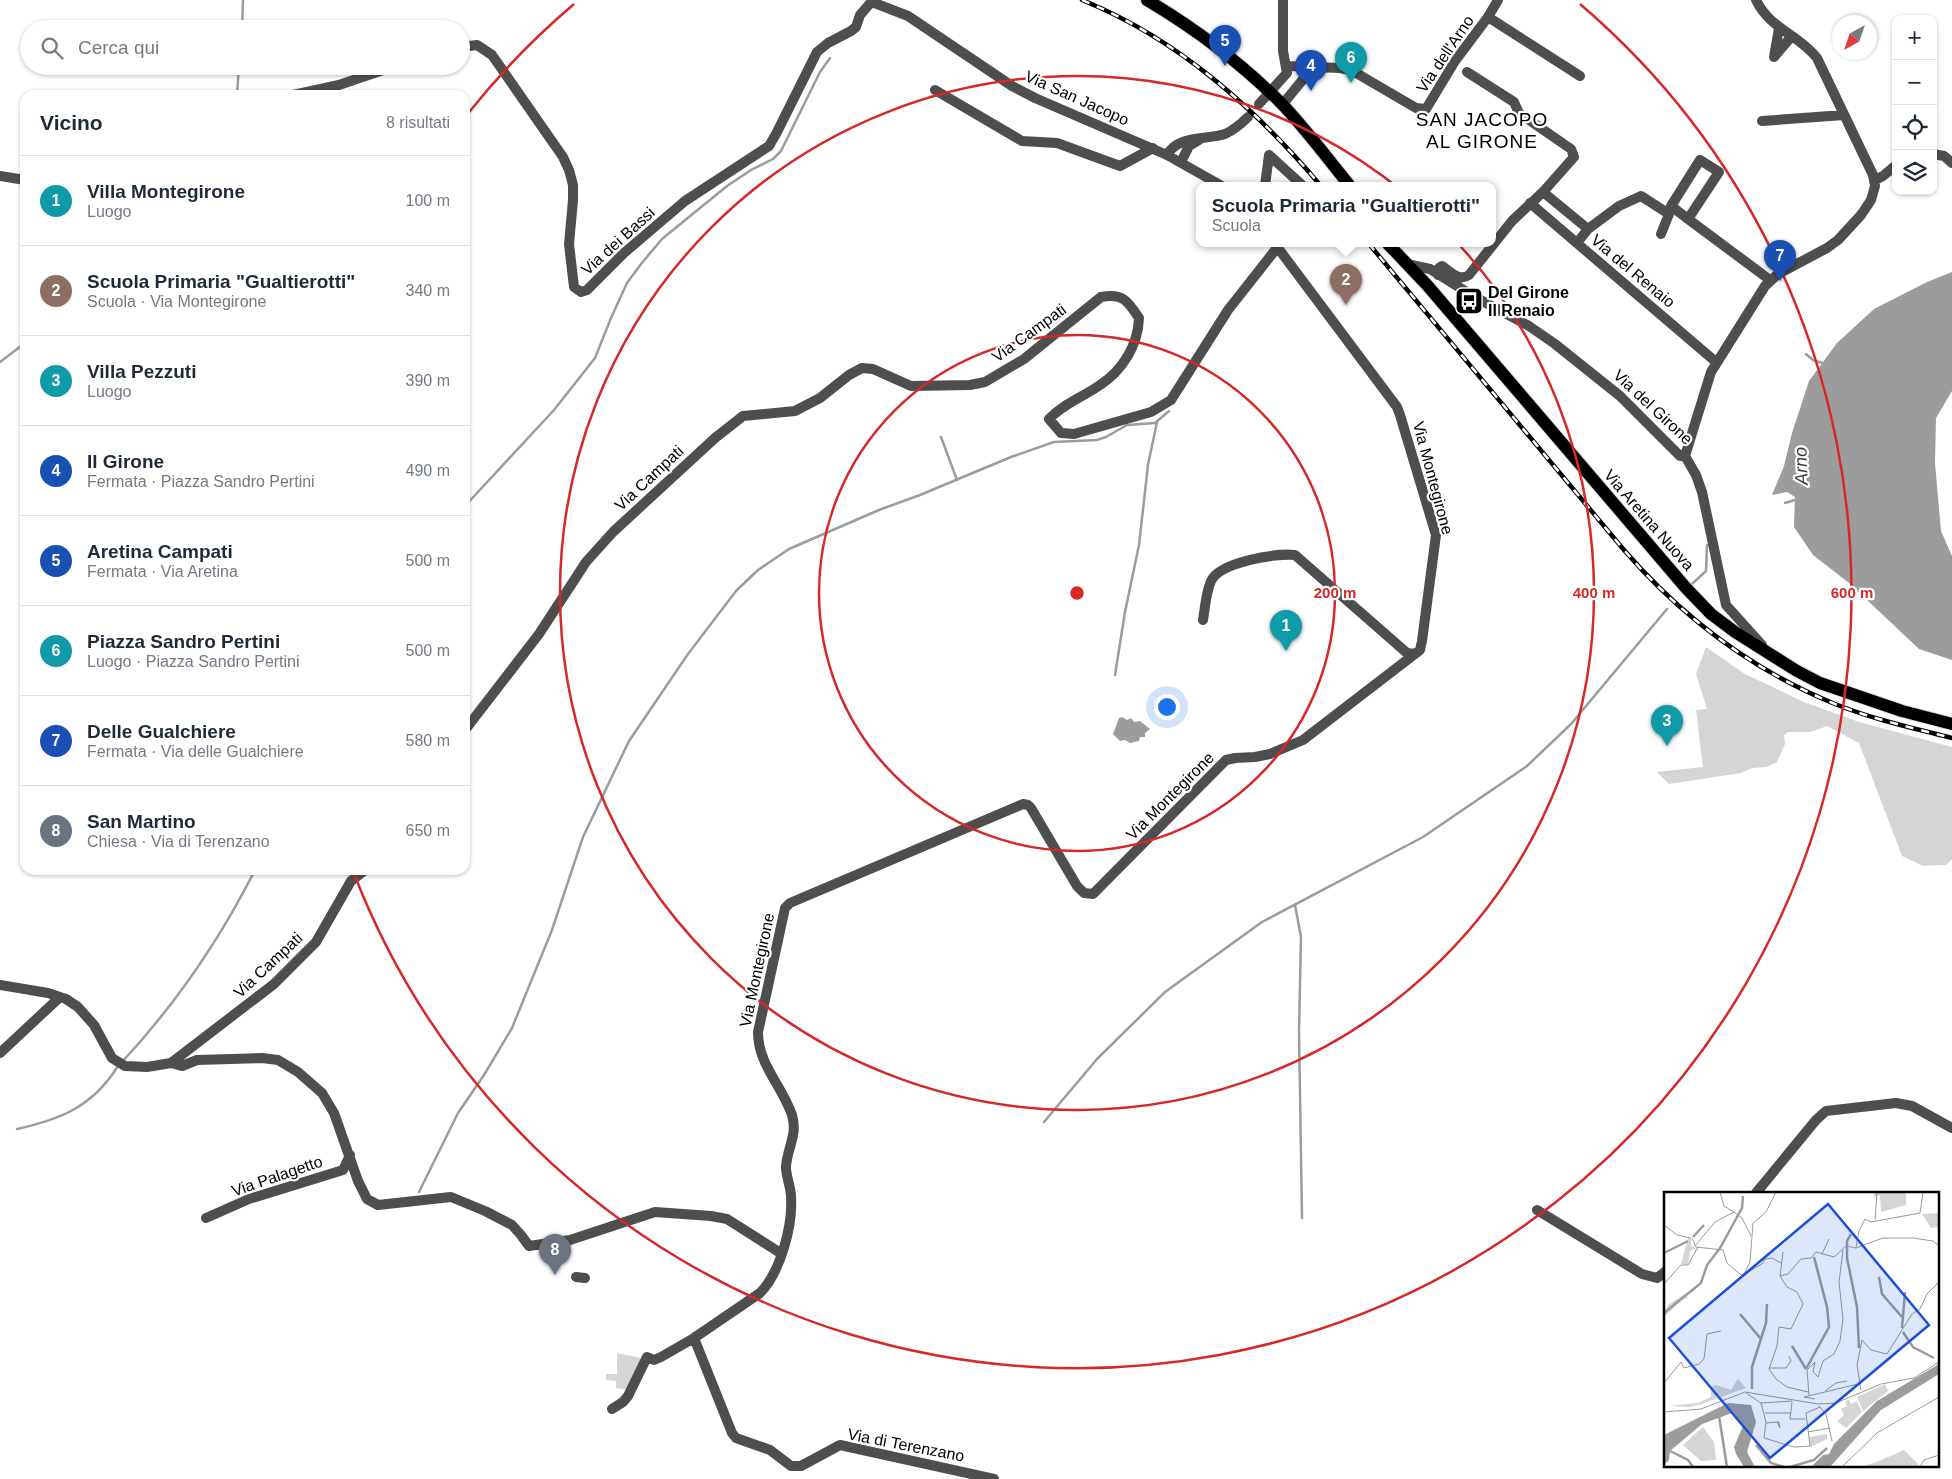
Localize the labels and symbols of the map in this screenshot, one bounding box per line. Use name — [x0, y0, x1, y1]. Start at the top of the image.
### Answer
street label: Via dell'Arno — [1413, 12, 1477, 96]
north arrow — [1832, 15, 1877, 60]
pin: 5 — [1209, 25, 1241, 66]
pin: 6 — [1335, 42, 1367, 83]
pin: 4 — [1295, 50, 1327, 91]
street label: Via San Jacopo — [1022, 67, 1132, 129]
district label: SAN JACOPO AL GIRONE — [1416, 109, 1548, 152]
street label: Via dei Bassi — [578, 204, 658, 278]
street label: Via del Renaio — [1588, 231, 1678, 311]
pin: 7 — [1764, 240, 1796, 281]
pin: 2 — [1330, 264, 1362, 305]
place label: Del Girone Il Renaio — [1488, 284, 1569, 319]
bus stop icon: Del Girone Il Renaio — [1454, 286, 1484, 316]
street label: Via Campati — [989, 301, 1069, 365]
street label: Via del Girone — [1610, 366, 1696, 448]
street label: Via Montegirone — [1410, 420, 1456, 536]
street label: Via Campati — [611, 442, 687, 514]
water label: Arno — [1790, 447, 1812, 486]
street label: Via Aretina Nuova — [1601, 466, 1697, 574]
centre of rings — [1068, 584, 1086, 602]
text: 200 m — [1314, 584, 1356, 601]
text: 400 m — [1573, 584, 1615, 601]
text: 600 m — [1831, 584, 1873, 601]
pin: 1 — [1270, 610, 1302, 651]
your location — [1154, 694, 1180, 720]
pin: 3 — [1651, 705, 1683, 746]
street label: Via Montegirone — [1123, 749, 1217, 843]
street label: Via Montegirone — [737, 911, 777, 1029]
street label: Via Campati — [230, 929, 306, 1001]
street label: Via Palagetto — [229, 1152, 325, 1199]
inset map — [1664, 1192, 1940, 1466]
pin: 8 — [539, 1234, 571, 1275]
street label: Via di Terenzano — [846, 1425, 966, 1465]

